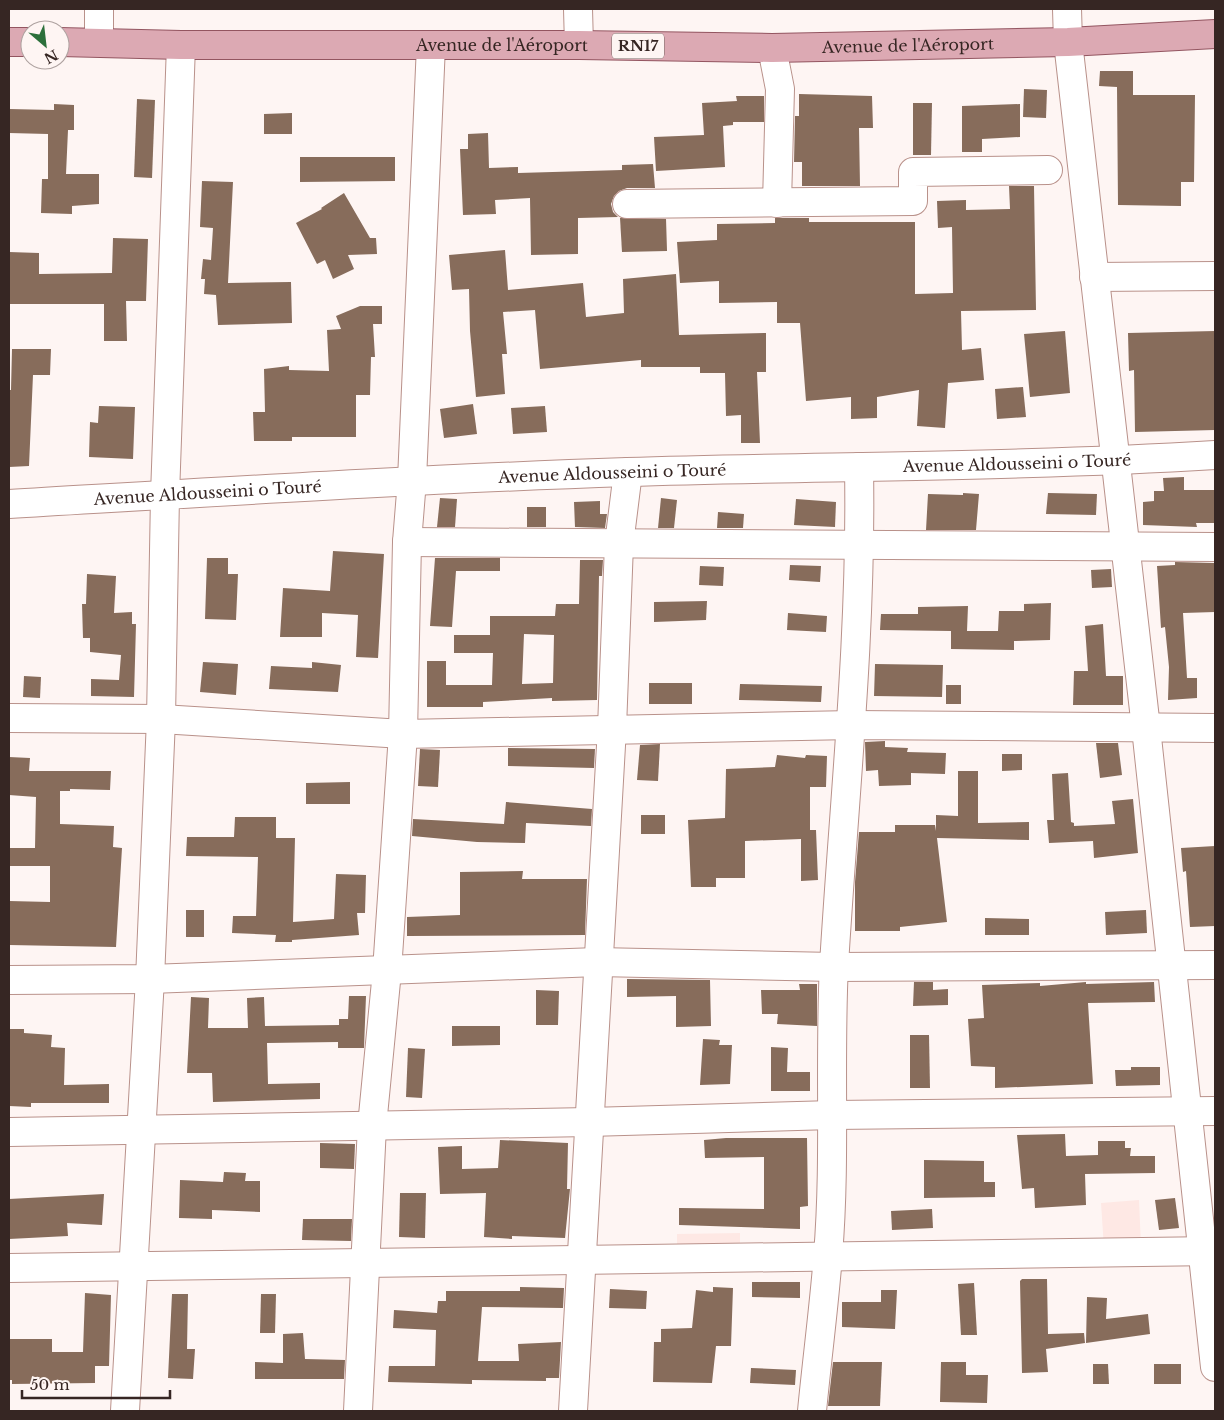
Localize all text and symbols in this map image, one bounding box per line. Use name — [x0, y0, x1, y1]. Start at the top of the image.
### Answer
north arrow — [20, 20, 70, 70]
road number: RN17 — [612, 34, 664, 58]
street label: Avenue de l'Aéroport — [821, 34, 994, 57]
street label: Avenue de l'Aéroport — [415, 35, 588, 55]
text: N — [41, 45, 61, 68]
street label: Avenue Aldousseini o Touré — [902, 449, 1132, 476]
street label: Avenue Aldousseini o Touré — [497, 459, 726, 487]
street label: Avenue Aldousseini o Touré — [92, 476, 322, 509]
scale bar — [22, 1368, 170, 1400]
text: 50 m — [30, 1375, 70, 1394]

